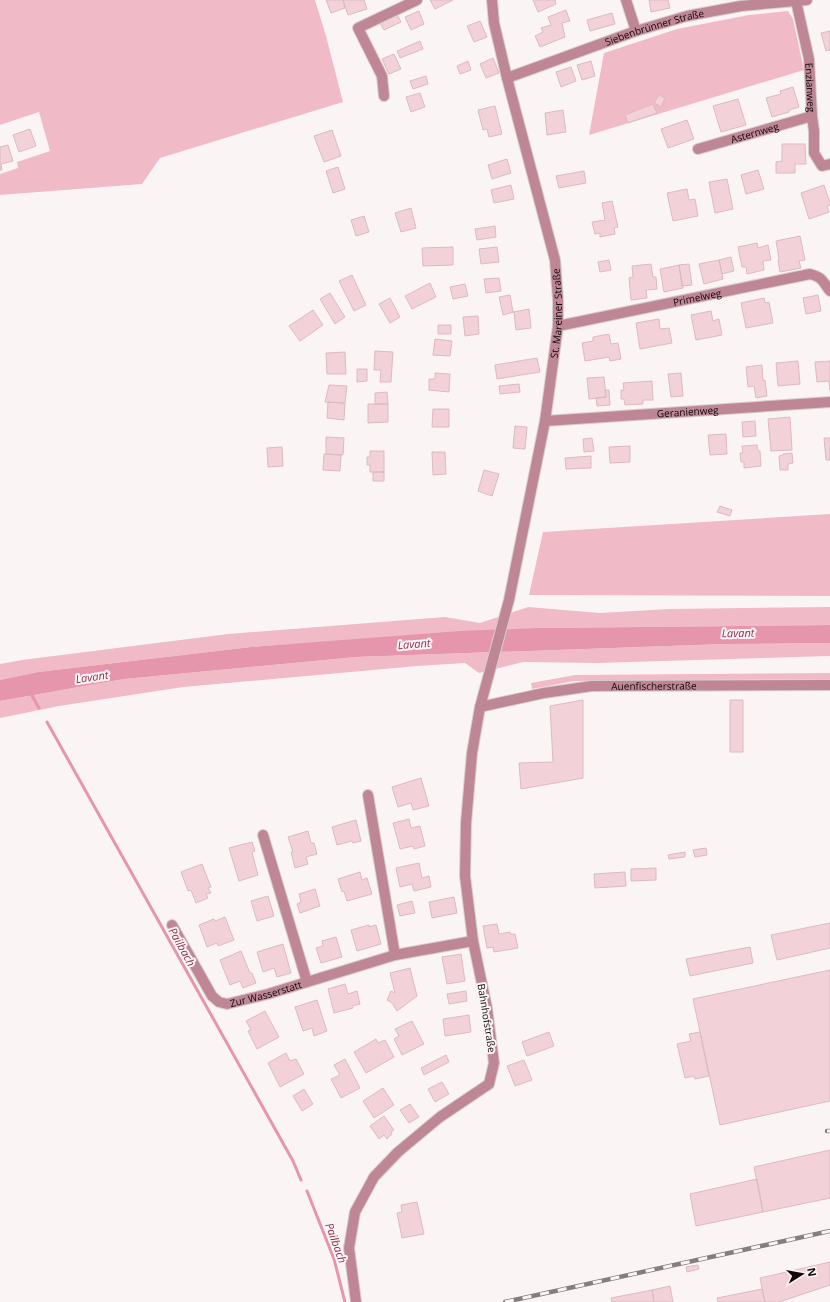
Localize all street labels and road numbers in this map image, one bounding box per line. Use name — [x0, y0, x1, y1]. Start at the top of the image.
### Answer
street label: Siebenbrünner Straße — [603, 6, 705, 49]
street label: Enzianweg — [802, 62, 819, 113]
street label: Asternweg — [729, 119, 781, 146]
street label: St. Mareiner Straße — [547, 268, 565, 359]
street label: Primelweg — [672, 285, 723, 309]
street label: Geranienweg — [656, 402, 720, 421]
street label: Auenfischerstraße — [611, 679, 697, 693]
street label: Zur Wasserstatt — [228, 977, 304, 1010]
street label: Bahnhofstraße — [475, 983, 499, 1054]

